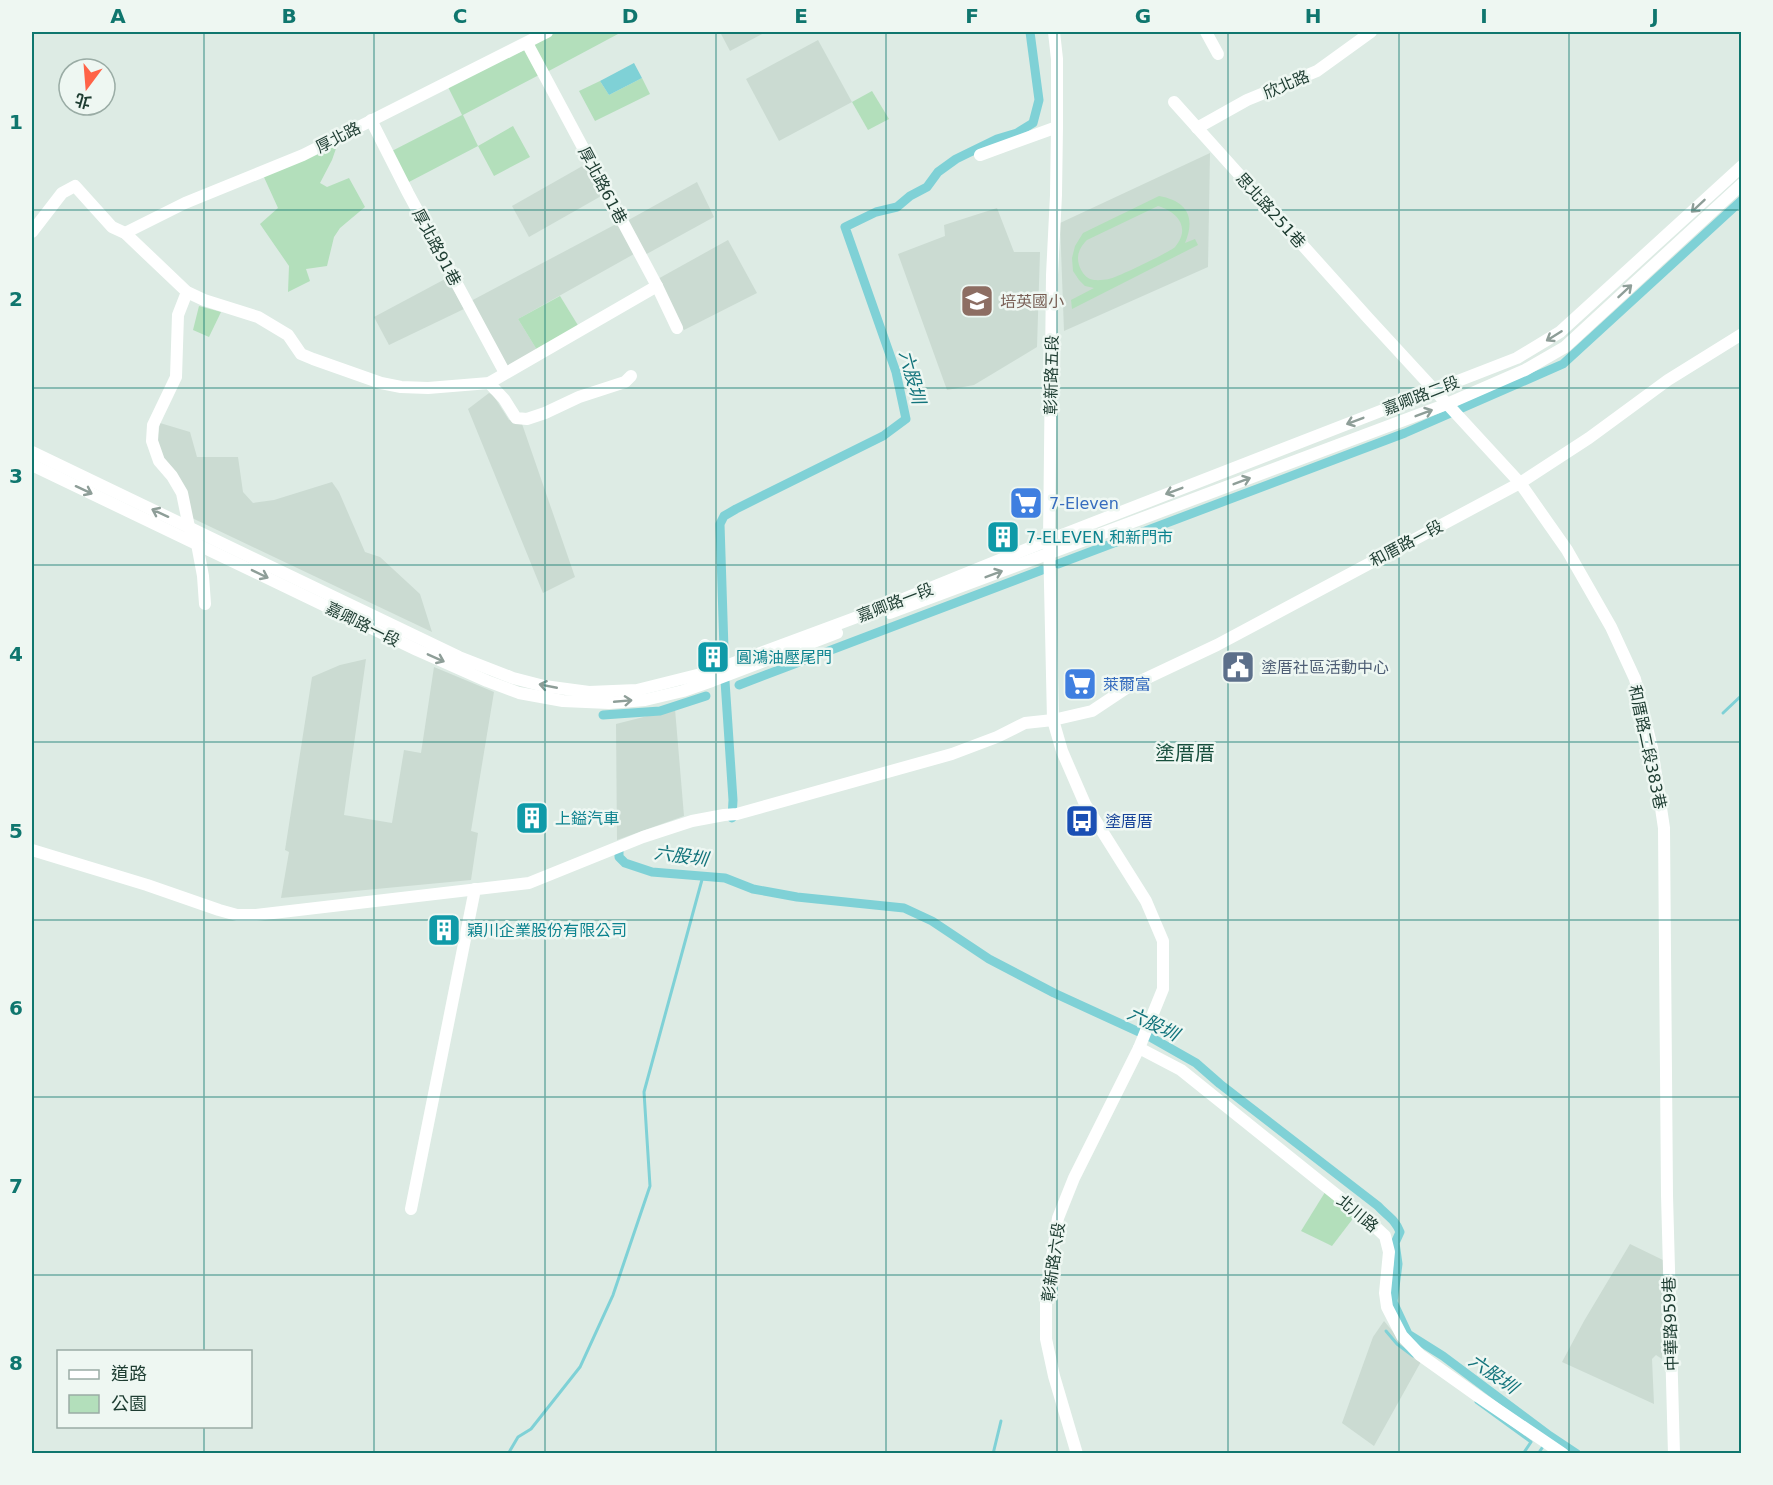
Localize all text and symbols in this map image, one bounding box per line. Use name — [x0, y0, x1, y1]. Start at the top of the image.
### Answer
text: A — [110, 4, 126, 28]
text: B — [281, 4, 297, 28]
text: C — [453, 4, 467, 28]
text: D — [622, 4, 638, 28]
text: E — [794, 4, 808, 28]
text: F — [965, 4, 979, 28]
text: G — [1135, 4, 1151, 28]
text: H — [1305, 4, 1321, 28]
text: I — [1480, 4, 1488, 28]
text: J — [1649, 4, 1659, 28]
north arrow — [57, 57, 117, 117]
street label: 欣北路 — [1260, 66, 1312, 103]
text: 北 — [73, 90, 93, 112]
text: 1 — [9, 110, 23, 134]
street label: 厚北路 — [313, 118, 364, 157]
street label: 厚北路61巷 — [574, 144, 631, 227]
street label: 思北路251巷 — [1232, 169, 1309, 252]
one-way arrow — [1691, 199, 1706, 213]
street label: 厚北路91巷 — [408, 206, 465, 289]
school or university icon: 培英國小 — [959, 283, 995, 319]
one-way arrow — [1617, 285, 1632, 299]
text: 2 — [9, 287, 23, 311]
place label: 培英國小 — [1000, 292, 1064, 311]
one-way arrow — [1545, 329, 1562, 342]
street label: 彰新路五段 — [1041, 335, 1062, 415]
water label: 六股圳 — [895, 348, 930, 409]
street label: 嘉卿路二段 — [1380, 372, 1462, 419]
one-way arrow — [1414, 406, 1433, 417]
one-way arrow — [1347, 416, 1365, 427]
text: 3 — [9, 464, 23, 488]
one-way arrow — [1232, 475, 1251, 486]
one-way arrow — [75, 485, 93, 497]
supermarket icon: 7-Eleven — [1008, 485, 1044, 521]
one-way arrow — [1165, 487, 1183, 498]
place label: 7-Eleven — [1049, 494, 1119, 513]
one-way arrow — [152, 506, 170, 518]
street label: 和厝路一段 — [1366, 516, 1446, 571]
building icon: 7-ELEVEN 和新門市 — [985, 519, 1021, 555]
place label: 7-ELEVEN 和新門市 — [1026, 528, 1173, 547]
one-way arrow — [984, 568, 1002, 579]
one-way arrow — [251, 569, 269, 581]
street label: 嘉卿路一段 — [854, 579, 936, 626]
street label: 嘉卿路一段 — [323, 598, 403, 651]
building icon: 圓鴻油壓尾門 — [695, 639, 731, 675]
text: 4 — [9, 642, 23, 666]
place label: 圓鴻油壓尾門 — [736, 648, 832, 667]
public building icon: 塗厝社區活動中心 — [1220, 649, 1256, 685]
one-way arrow — [427, 653, 445, 665]
place label: 塗厝社區活動中心 — [1261, 658, 1389, 677]
supermarket icon: 萊爾富 — [1062, 666, 1098, 702]
place label: 萊爾富 — [1103, 675, 1151, 694]
one-way arrow — [539, 680, 559, 691]
street label: 和厝路二段383巷 — [1625, 683, 1670, 811]
one-way arrow — [613, 696, 633, 707]
district label: 塗厝厝 — [1155, 741, 1215, 765]
building icon: 上鎰汽車 — [514, 800, 550, 836]
bus stop icon: 塗厝厝 — [1064, 803, 1100, 839]
place label: 上鎰汽車 — [555, 809, 619, 828]
place label: 塗厝厝 — [1105, 812, 1153, 831]
text: 5 — [9, 819, 23, 843]
water label: 六股圳 — [653, 841, 712, 870]
building icon: 穎川企業股份有限公司 — [426, 912, 462, 948]
place label: 穎川企業股份有限公司 — [467, 921, 627, 940]
text: 6 — [9, 996, 23, 1020]
water label: 六股圳 — [1124, 1002, 1185, 1046]
text: 7 — [9, 1174, 23, 1198]
street label: 北川路 — [1333, 1191, 1382, 1236]
street label: 彰新路六段 — [1039, 1221, 1068, 1303]
street label: 中華路959巷 — [1659, 1276, 1682, 1372]
legend — [57, 1350, 252, 1428]
water label: 六股圳 — [1465, 1350, 1524, 1399]
text: 8 — [9, 1351, 23, 1375]
text: 道路 — [111, 1363, 147, 1384]
text: 公園 — [111, 1393, 147, 1414]

